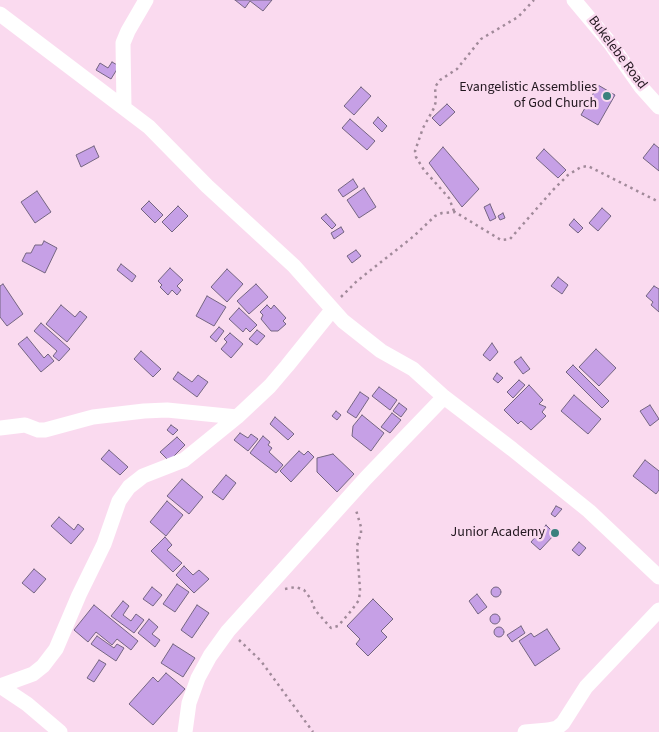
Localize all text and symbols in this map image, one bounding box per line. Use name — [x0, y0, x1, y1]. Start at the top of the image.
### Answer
street label: Bukelebe Road — [584, 13, 650, 93]
place label: Evangelistic Assemblies of God Church — [459, 80, 597, 112]
marker: Evangelistic Assemblies of God Church — [601, 90, 613, 102]
place label: Junior Academy — [451, 525, 545, 541]
marker: Junior Academy — [549, 527, 561, 539]

